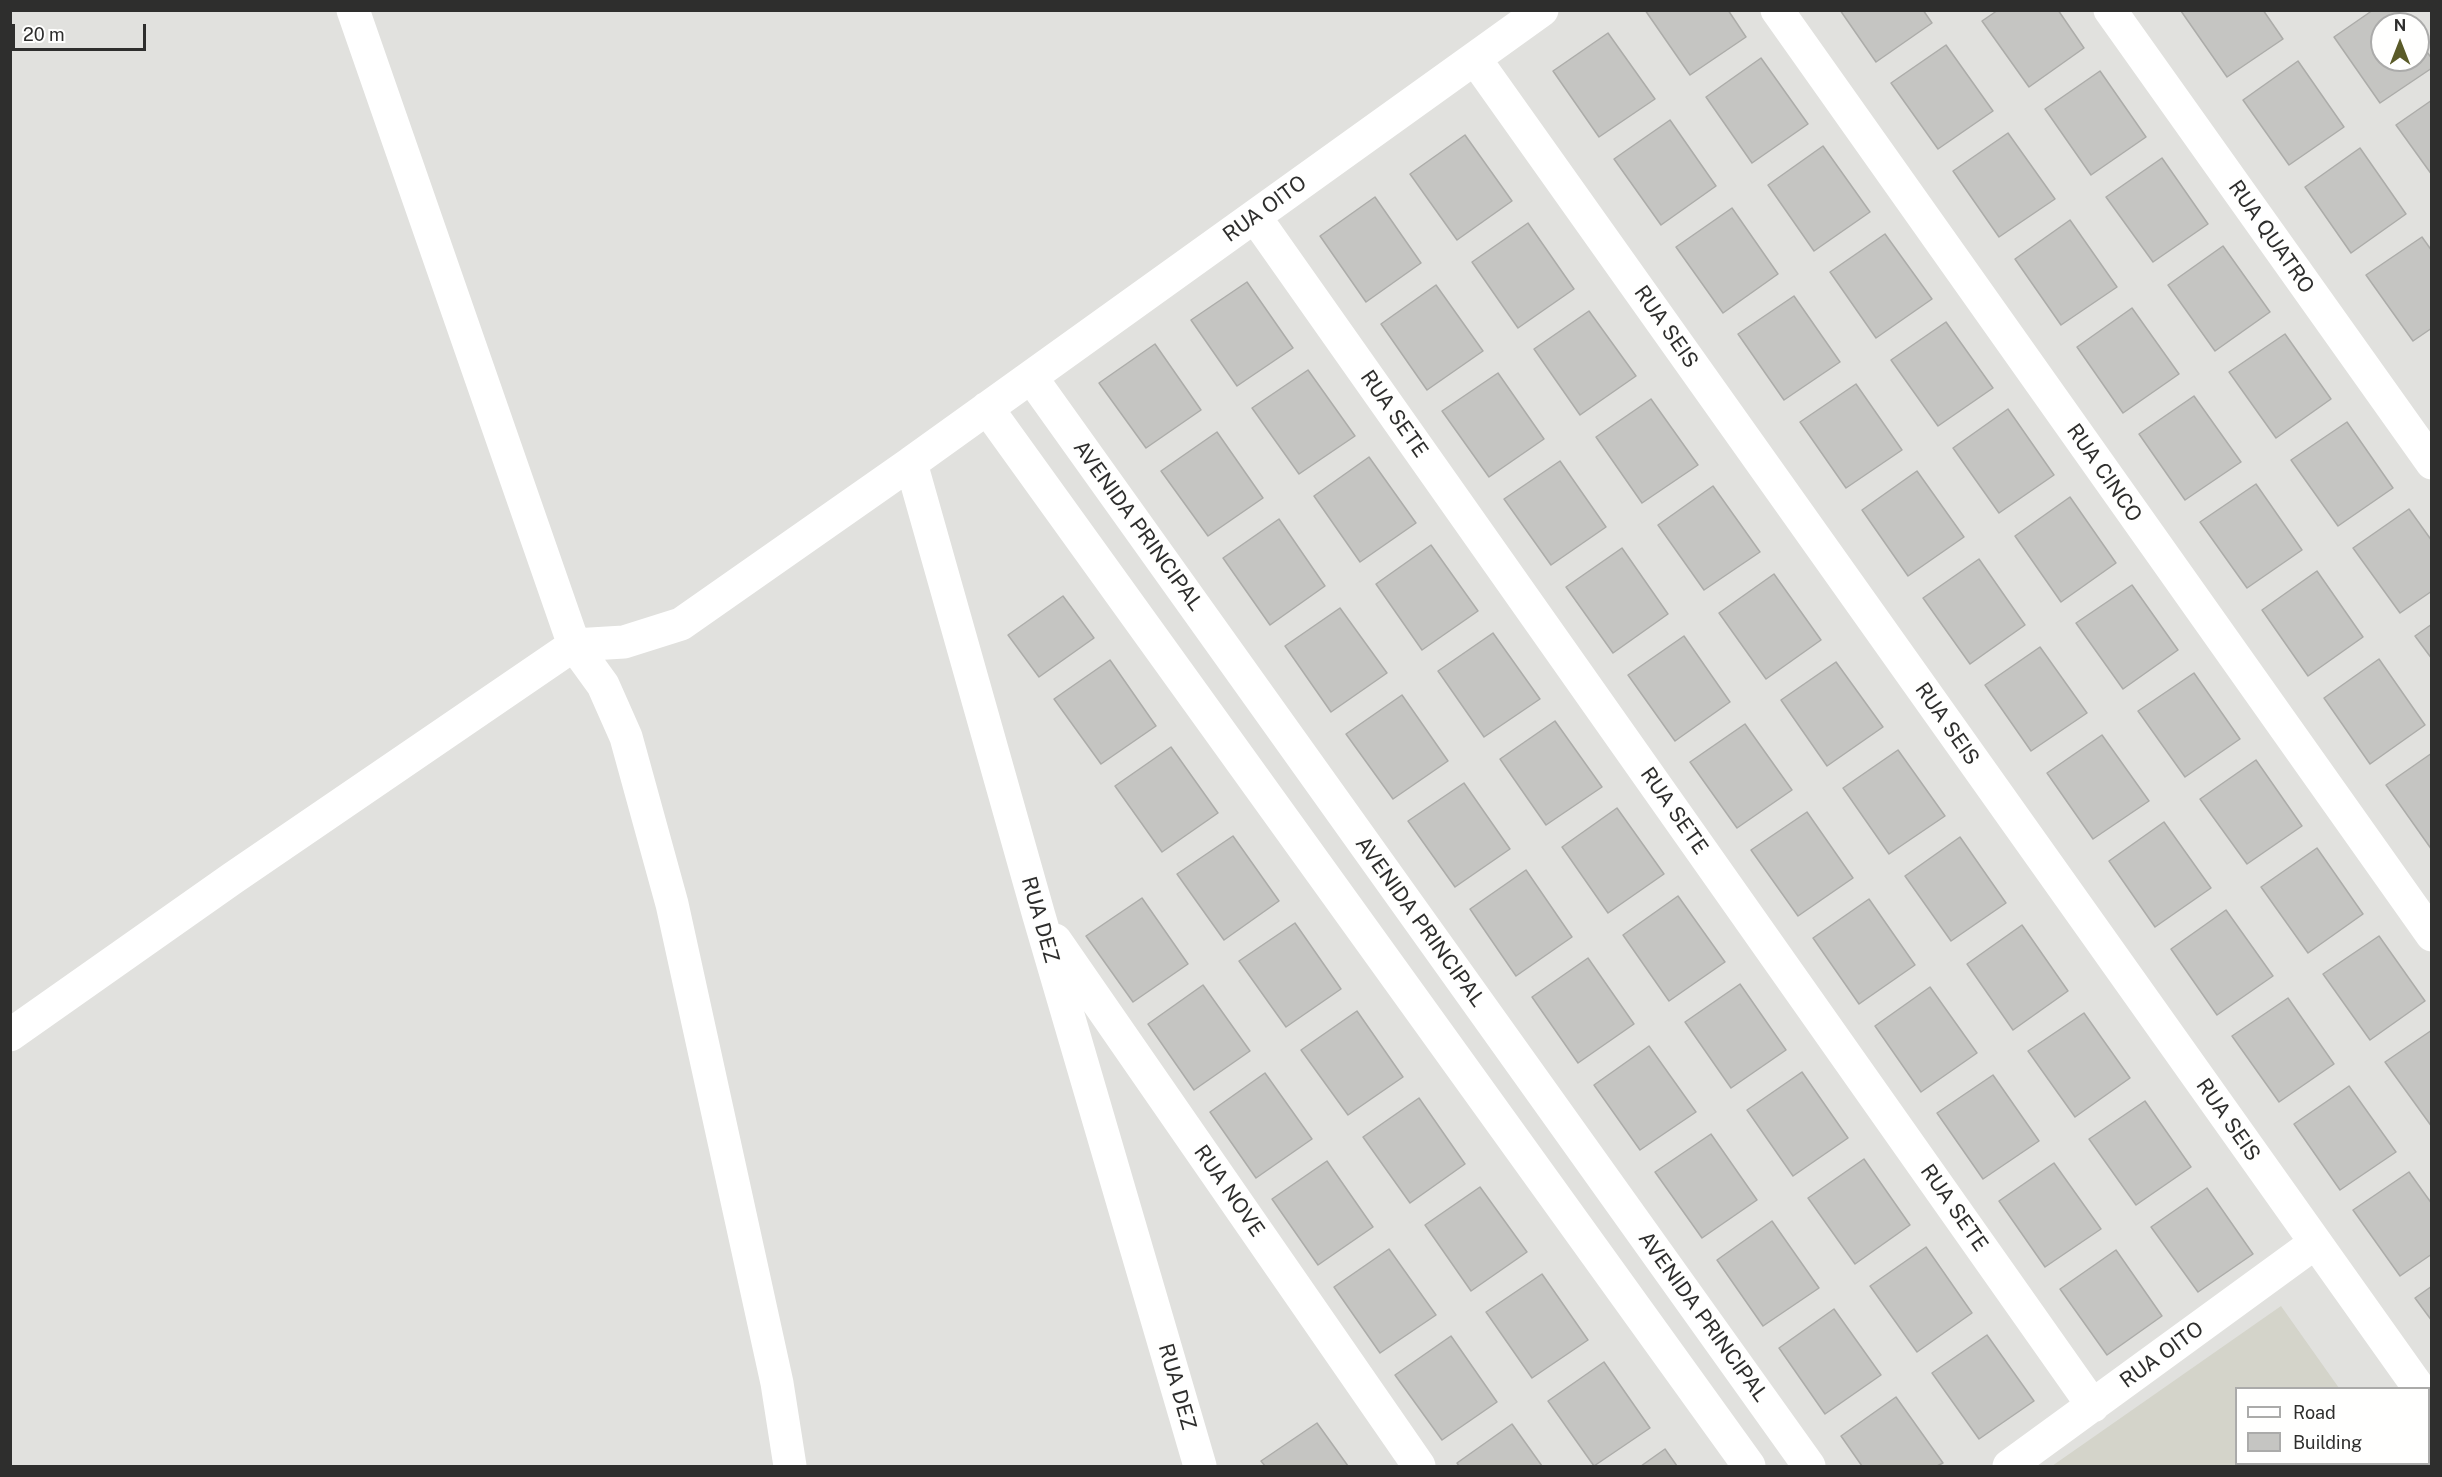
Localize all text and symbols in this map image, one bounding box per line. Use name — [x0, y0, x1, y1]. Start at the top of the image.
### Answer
scale bar — [15, 12, 148, 50]
north arrow — [2370, 12, 2430, 72]
text: N — [2394, 16, 2406, 35]
text: 20 m — [23, 24, 65, 45]
street label: RUA OITO — [1218, 170, 1312, 248]
street label: RUA QUATRO — [2223, 176, 2319, 298]
street label: RUA SEIS — [1628, 281, 1704, 373]
street label: RUA SETE — [1355, 366, 1433, 462]
street label: RUA CINCO — [2061, 419, 2147, 527]
street label: AVENIDA PRINCIPAL — [1068, 436, 1208, 616]
street label: RUA SEIS — [1909, 678, 1985, 770]
street label: RUA SETE — [1635, 763, 1713, 859]
street label: AVENIDA PRINCIPAL — [1350, 832, 1490, 1012]
street label: RUA DEZ — [1016, 874, 1064, 966]
street label: RUA SEIS — [2190, 1074, 2266, 1166]
street label: RUA NOVE — [1188, 1140, 1270, 1242]
street label: RUA SETE — [1915, 1160, 1993, 1256]
street label: AVENIDA PRINCIPAL — [1633, 1227, 1773, 1407]
street label: RUA OITO — [2115, 1316, 2209, 1394]
street label: RUA DEZ — [1153, 1341, 1201, 1433]
legend — [2235, 1387, 2430, 1465]
text: Road — [2293, 1402, 2336, 1423]
text: Building — [2293, 1432, 2362, 1453]

